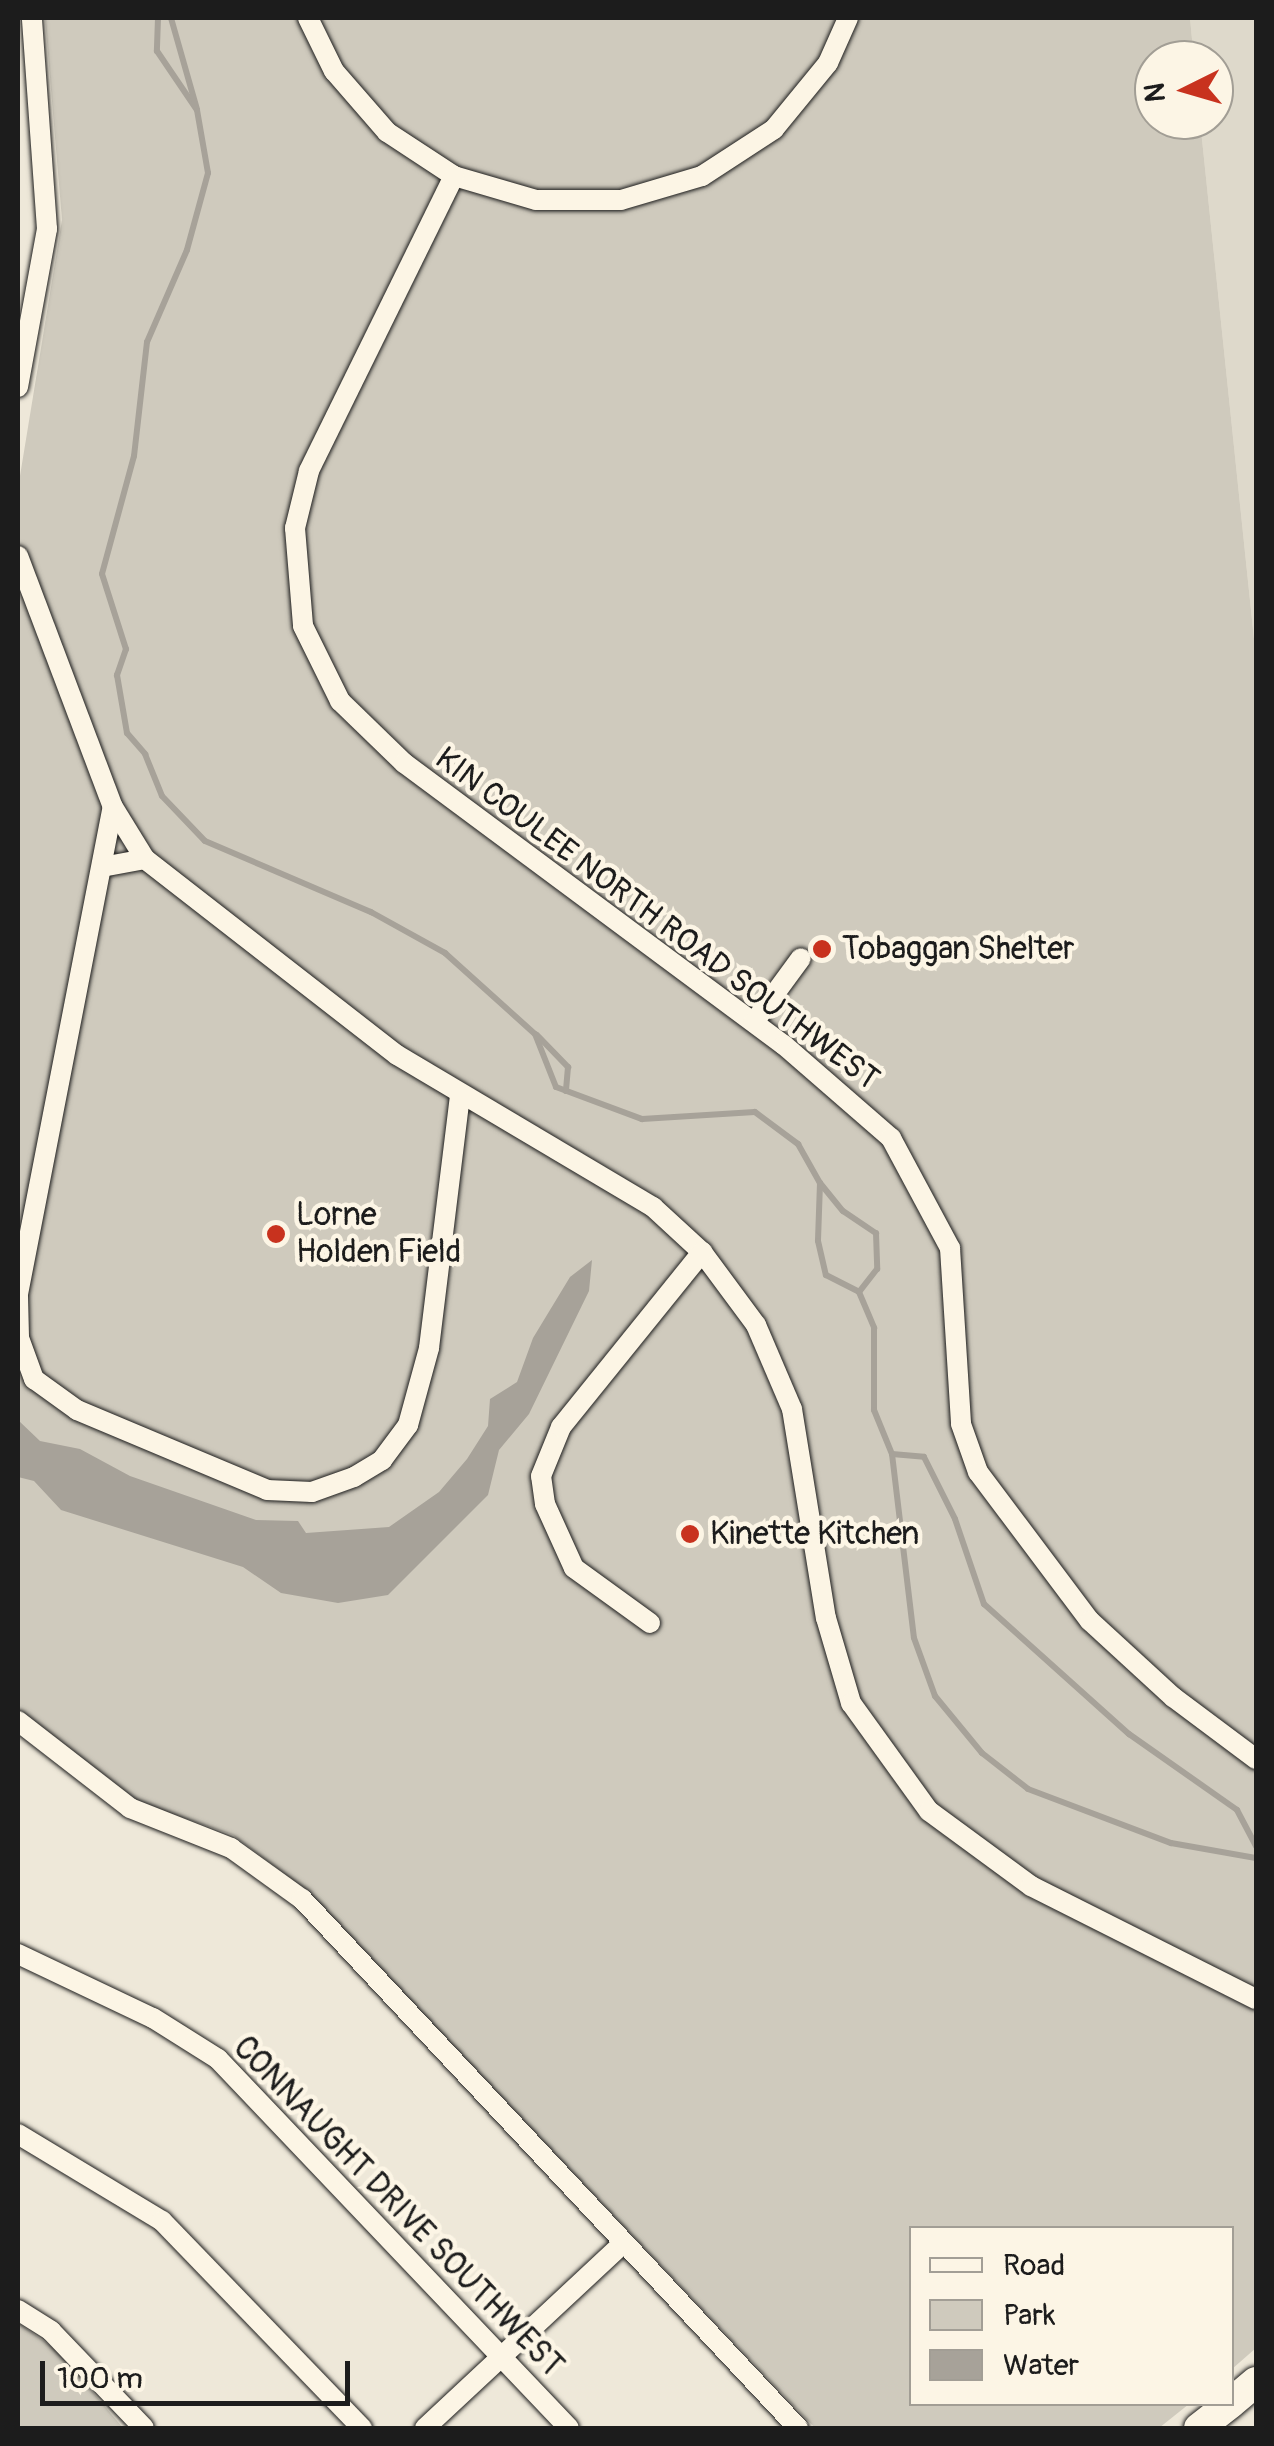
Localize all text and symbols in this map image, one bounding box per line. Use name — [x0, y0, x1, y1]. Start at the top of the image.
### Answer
north arrow — [1134, 40, 1234, 140]
text: N — [1137, 82, 1174, 103]
street label: KIN COULEE NORTH ROAD SOUTHWEST — [428, 739, 886, 1099]
place label: Tobaggan Shelter — [842, 930, 1074, 968]
marker: Tobaggan Shelter — [811, 938, 833, 960]
place label: Lorne Holden Field — [296, 1197, 461, 1272]
marker: Lorne Holden Field — [265, 1223, 287, 1245]
place label: Kinette Kitchen — [710, 1515, 919, 1553]
marker: Kinette Kitchen — [679, 1523, 701, 1545]
street label: CONNAUGHT DRIVE SOUTHWEST — [225, 2029, 571, 2385]
legend — [909, 2226, 1234, 2406]
text: Road — [1003, 2247, 1065, 2284]
text: Park — [1003, 2297, 1056, 2334]
scale bar — [45, 2341, 355, 2403]
text: Water — [1003, 2347, 1079, 2384]
text: 100 m — [57, 2360, 143, 2397]

